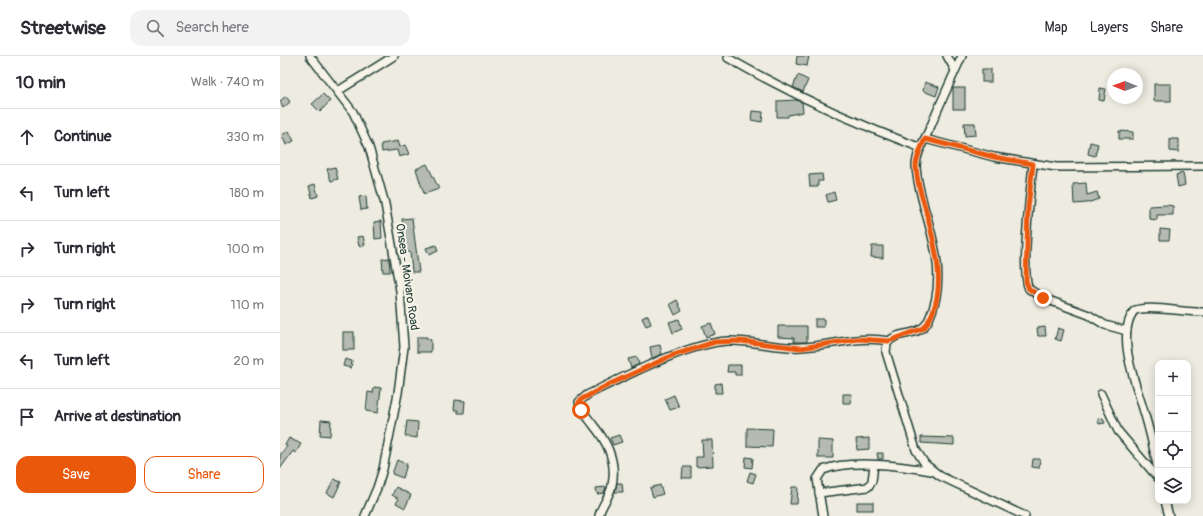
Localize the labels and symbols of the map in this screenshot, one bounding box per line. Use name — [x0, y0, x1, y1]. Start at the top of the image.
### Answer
north arrow — [1107, 68, 1143, 104]
street label: Onsea - Moivaro Road — [392, 223, 422, 332]
route end — [1034, 289, 1052, 307]
route start — [572, 401, 590, 419]

